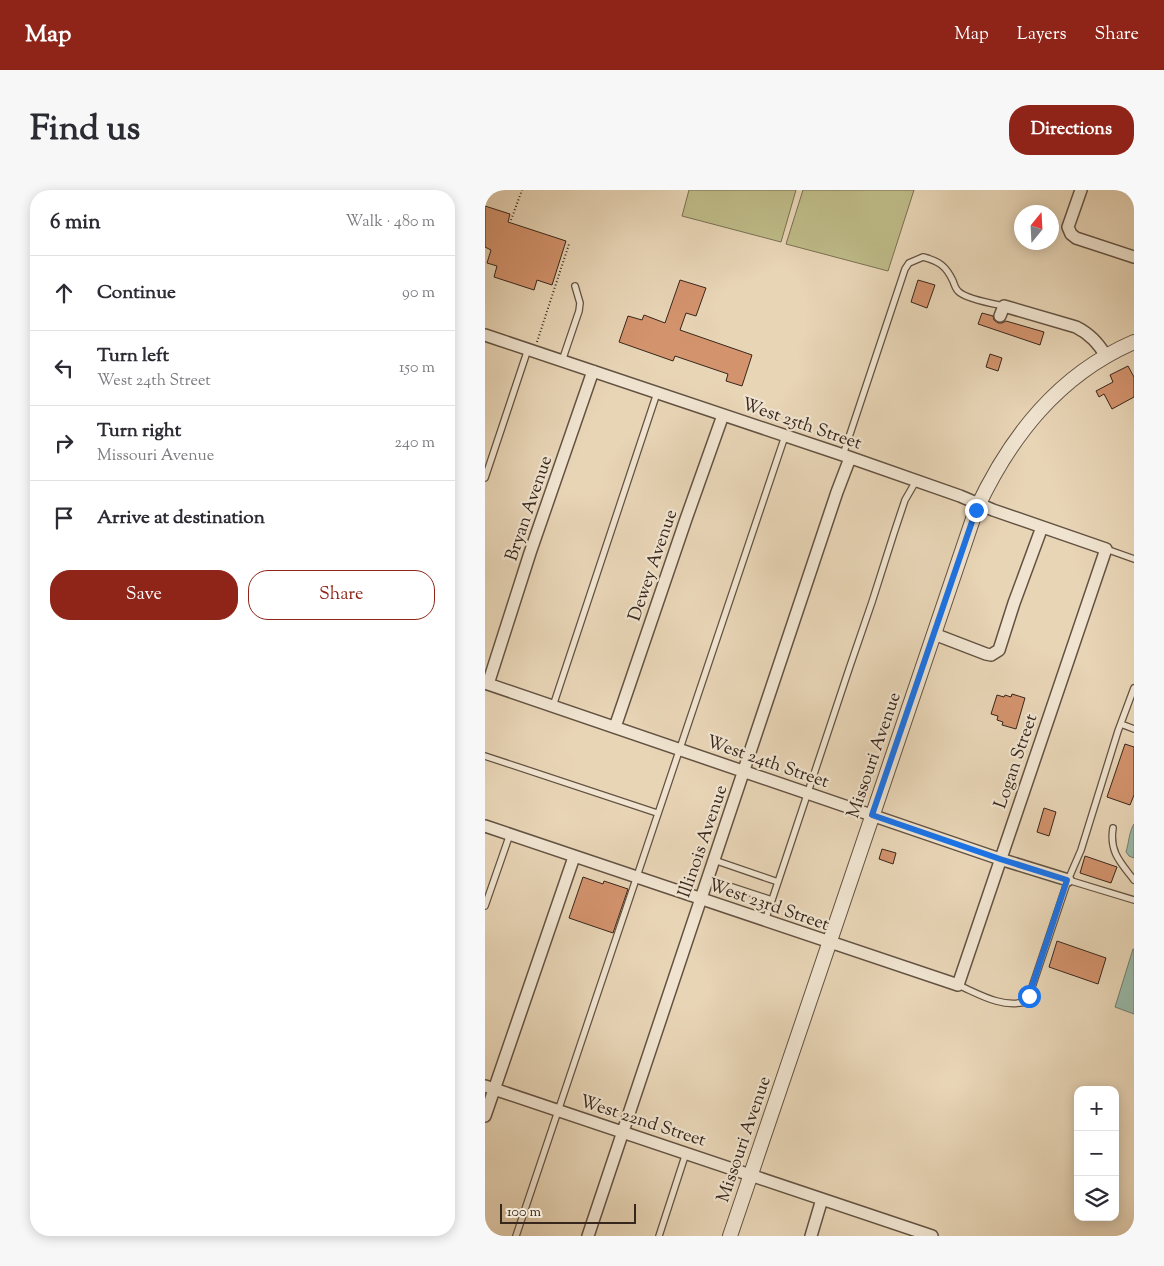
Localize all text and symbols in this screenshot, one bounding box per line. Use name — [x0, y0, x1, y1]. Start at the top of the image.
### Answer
text: Map — [25, 18, 71, 52]
text: Map — [954, 22, 989, 48]
text: Layers — [1017, 22, 1067, 48]
text: Share — [1095, 22, 1139, 48]
text: Find us — [30, 105, 140, 156]
button: Directions — [1009, 105, 1134, 155]
north arrow — [1014, 205, 1059, 250]
text: 6 min — [50, 208, 101, 238]
text: Walk · 480 m — [345, 211, 435, 234]
icon: ahead — [50, 279, 78, 307]
text: Continue — [97, 280, 176, 307]
text: 90 m — [402, 282, 435, 305]
text: Turn left — [97, 343, 169, 370]
icon: left — [50, 354, 78, 382]
text: 150 m — [399, 357, 435, 380]
text: West 24th Street — [97, 370, 211, 393]
street label: West 25th Street — [738, 392, 865, 458]
text: Turn right — [97, 418, 181, 445]
icon: right — [50, 429, 78, 457]
text: 240 m — [394, 432, 435, 455]
text: Missouri Avenue — [97, 445, 214, 468]
street label: Bryan Avenue — [500, 452, 560, 565]
route end — [965, 499, 988, 522]
icon: arrive — [50, 504, 78, 532]
text: Arrive at destination — [97, 505, 265, 532]
street label: Dewey Avenue — [623, 506, 685, 625]
button: Save — [50, 570, 238, 620]
button: Share — [248, 570, 435, 620]
street label: Missouri Avenue — [841, 689, 909, 822]
street label: Logan Street — [989, 711, 1045, 813]
street label: West 24th Street — [703, 730, 832, 796]
street label: Illinois Avenue — [672, 782, 735, 901]
street label: West 23rd Street — [704, 873, 832, 939]
route start — [1018, 985, 1041, 1008]
street label: Missouri Avenue — [711, 1073, 779, 1206]
map controls — [1074, 1086, 1119, 1221]
button: + — [1074, 1086, 1119, 1131]
street label: West 22nd Street — [576, 1089, 709, 1155]
button: − — [1074, 1131, 1119, 1176]
button: layers — [1074, 1176, 1119, 1221]
scale bar — [500, 1201, 636, 1224]
text: 100 m — [507, 1203, 541, 1223]

